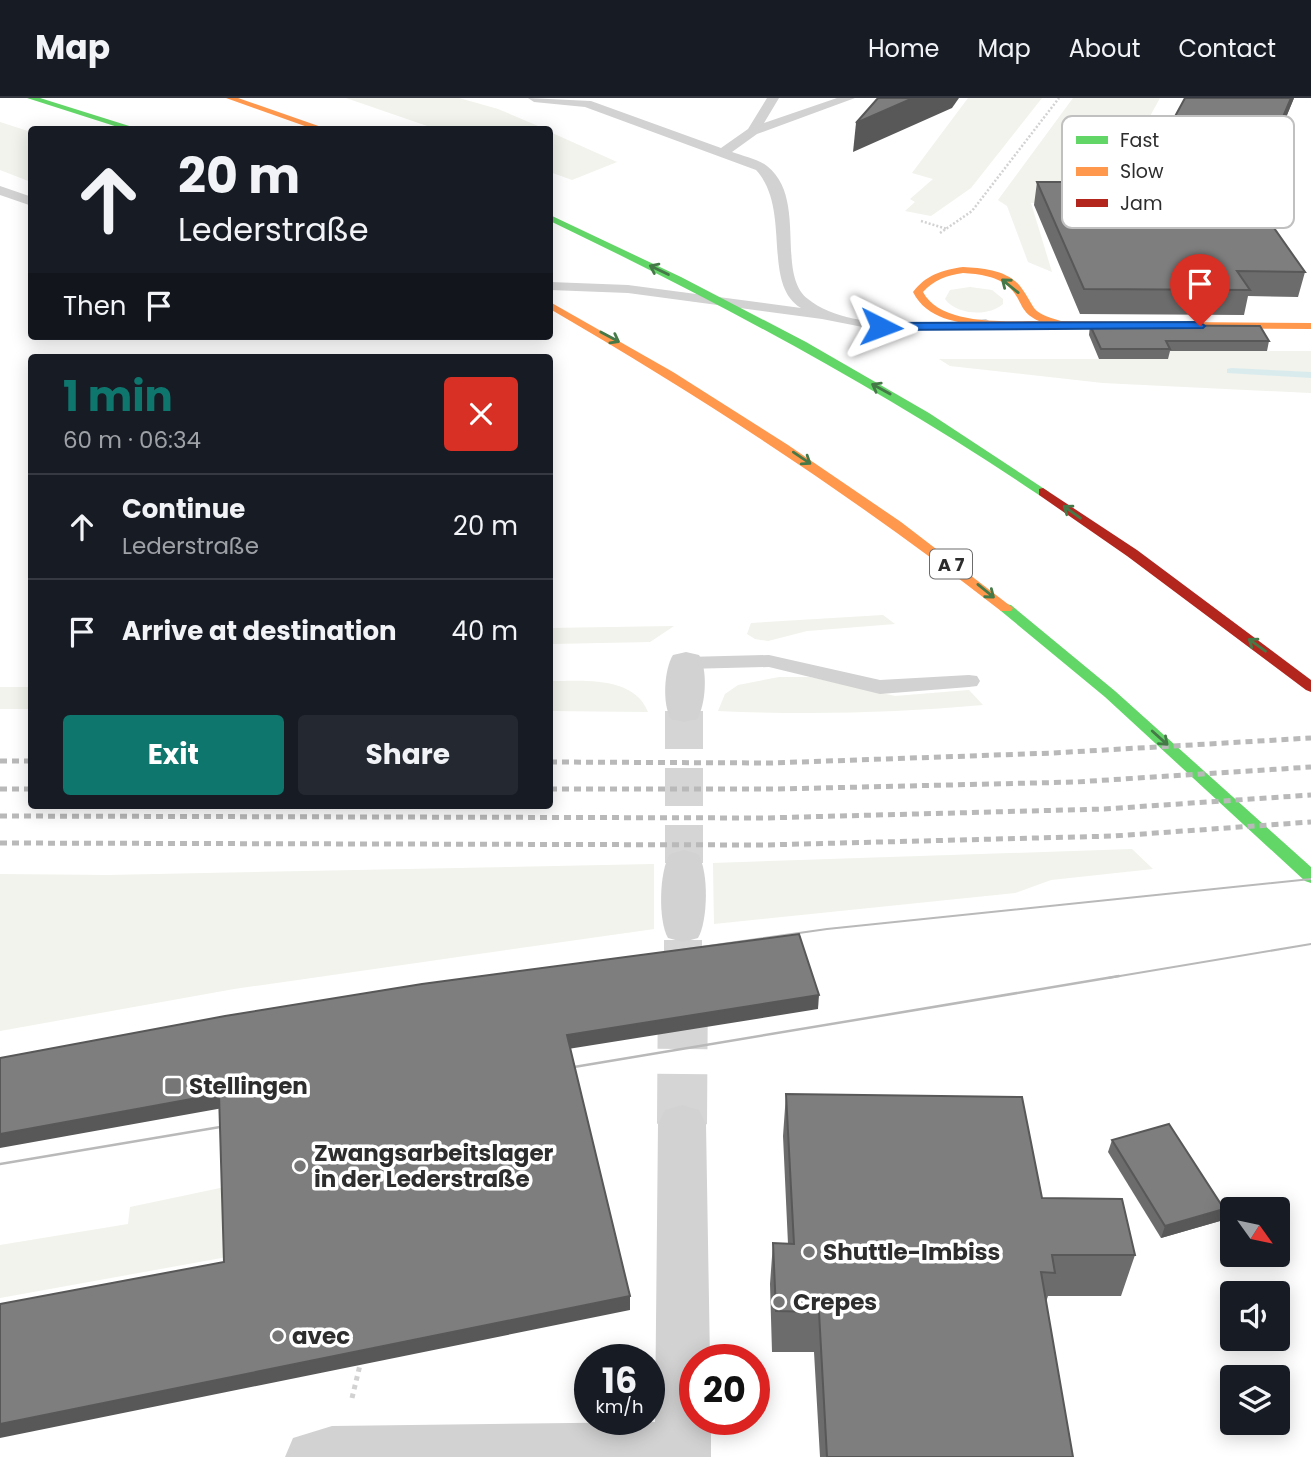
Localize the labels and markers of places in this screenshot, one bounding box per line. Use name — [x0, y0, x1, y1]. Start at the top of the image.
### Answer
pin — [1170, 254, 1230, 326]
place label: Stellingen — [189, 1070, 308, 1102]
marker: Stellingen — [163, 1076, 183, 1096]
place label: Zwangsarbeitslager in der Lederstraße — [314, 1137, 554, 1195]
marker: Zwangsarbeitslager in der Lederstraße — [292, 1158, 308, 1174]
place label: Shuttle-Imbiss — [823, 1236, 1000, 1268]
marker: Shuttle-Imbiss — [801, 1244, 817, 1260]
place label: Crepes — [793, 1286, 877, 1318]
marker: Crepes — [771, 1294, 787, 1310]
place label: avec — [292, 1320, 350, 1352]
marker: avec — [270, 1328, 286, 1344]

